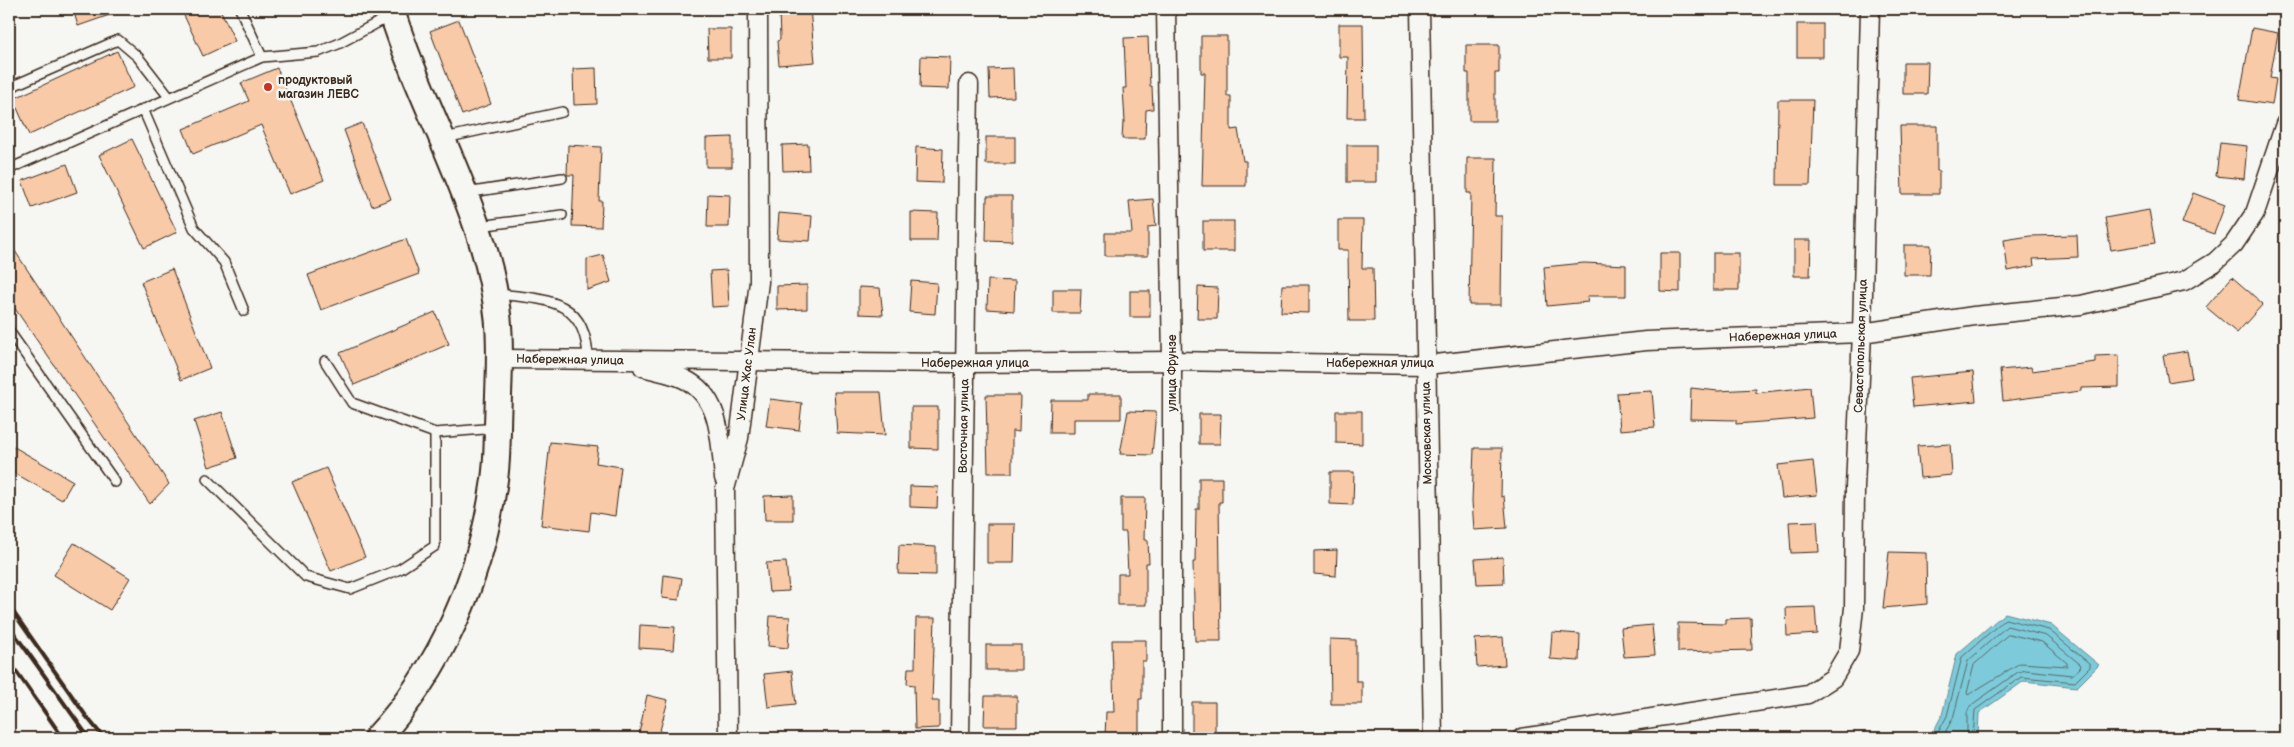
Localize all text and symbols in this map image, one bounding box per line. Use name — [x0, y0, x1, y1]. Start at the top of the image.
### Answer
place label: продуктовый магазин ЛЕВС — [278, 73, 359, 102]
marker: продуктовый магазин ЛЕВС — [262, 81, 274, 93]
street label: Севастопольская улица — [1851, 279, 1871, 413]
street label: Улица Жас Улан — [734, 326, 760, 422]
street label: Набережная улица — [1729, 327, 1837, 345]
street label: улица Фрунзе — [1165, 334, 1180, 412]
street label: Набережная улица — [516, 352, 624, 368]
street label: Набережная улица — [921, 356, 1029, 371]
street label: Набережная улица — [1326, 356, 1434, 371]
street label: Восточная улица — [956, 379, 972, 473]
street label: Московская улица — [1419, 381, 1435, 485]

